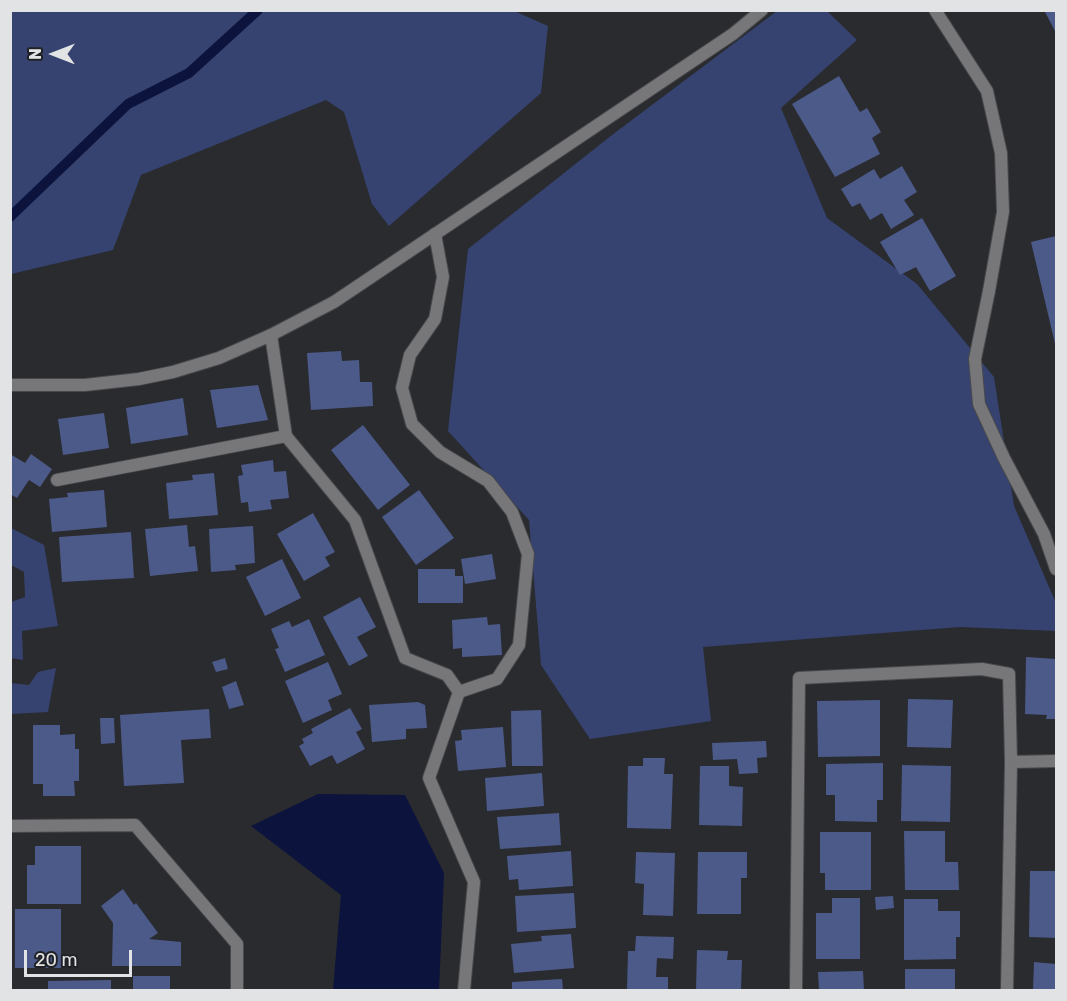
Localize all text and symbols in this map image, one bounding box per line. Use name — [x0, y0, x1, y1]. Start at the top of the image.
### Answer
north arrow — [24, 24, 84, 84]
text: N — [26, 48, 45, 60]
scale bar — [27, 938, 135, 976]
text: 20 m — [35, 949, 77, 971]

